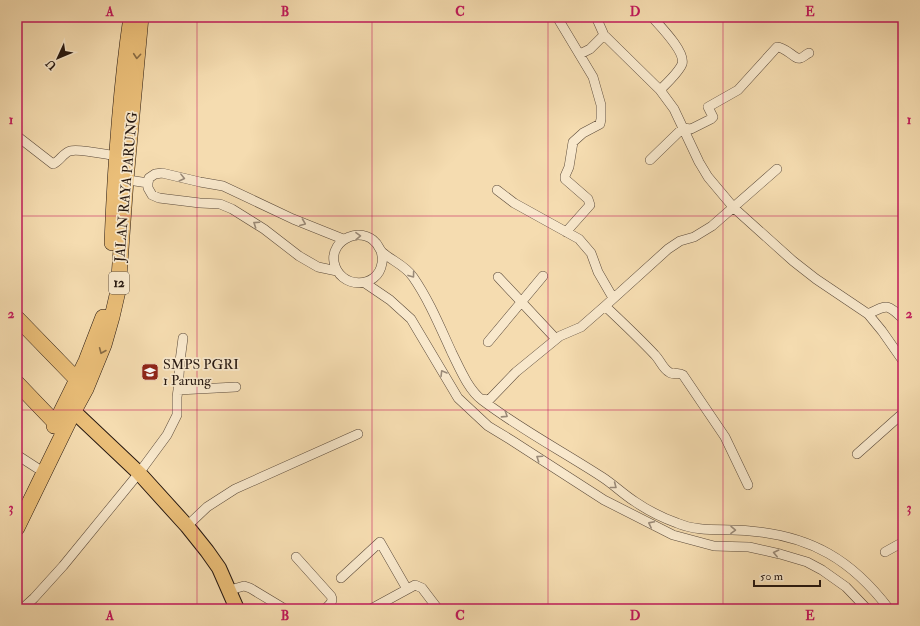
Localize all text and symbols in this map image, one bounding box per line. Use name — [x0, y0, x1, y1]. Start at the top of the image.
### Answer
text: A — [105, 4, 115, 20]
text: B — [281, 4, 289, 20]
text: C — [455, 4, 465, 20]
text: D — [630, 4, 641, 20]
text: E — [805, 4, 815, 20]
north arrow — [38, 38, 78, 78]
one-way arrow — [133, 53, 142, 59]
text: U — [43, 56, 59, 72]
street label: JALAN RAYA PARUNG — [111, 111, 141, 264]
text: 1 — [9, 112, 14, 128]
text: 1 — [907, 112, 912, 128]
one-way arrow — [178, 173, 185, 182]
one-way arrow — [298, 218, 306, 226]
one-way arrow — [253, 221, 260, 228]
one-way arrow — [355, 231, 361, 240]
one-way arrow — [407, 271, 415, 278]
road number: 12 — [109, 272, 129, 294]
text: 2 — [8, 306, 15, 322]
text: 2 — [906, 306, 913, 322]
one-way arrow — [99, 346, 107, 354]
place label: SMPS PGRI 1 Parung — [163, 356, 239, 389]
school or university icon: SMPS PGRI 1 Parung — [140, 362, 160, 382]
one-way arrow — [441, 370, 448, 377]
one-way arrow — [501, 411, 508, 418]
one-way arrow — [536, 455, 543, 463]
one-way arrow — [610, 481, 617, 488]
text: 3 — [9, 500, 14, 516]
text: 3 — [907, 500, 912, 516]
one-way arrow — [648, 521, 655, 529]
one-way arrow — [730, 526, 736, 534]
one-way arrow — [773, 549, 780, 558]
scale bar — [754, 562, 820, 588]
text: 50 m — [760, 569, 784, 584]
text: A — [105, 608, 115, 624]
text: B — [281, 608, 289, 624]
text: C — [455, 608, 465, 624]
text: D — [630, 608, 641, 624]
text: E — [805, 608, 815, 624]

